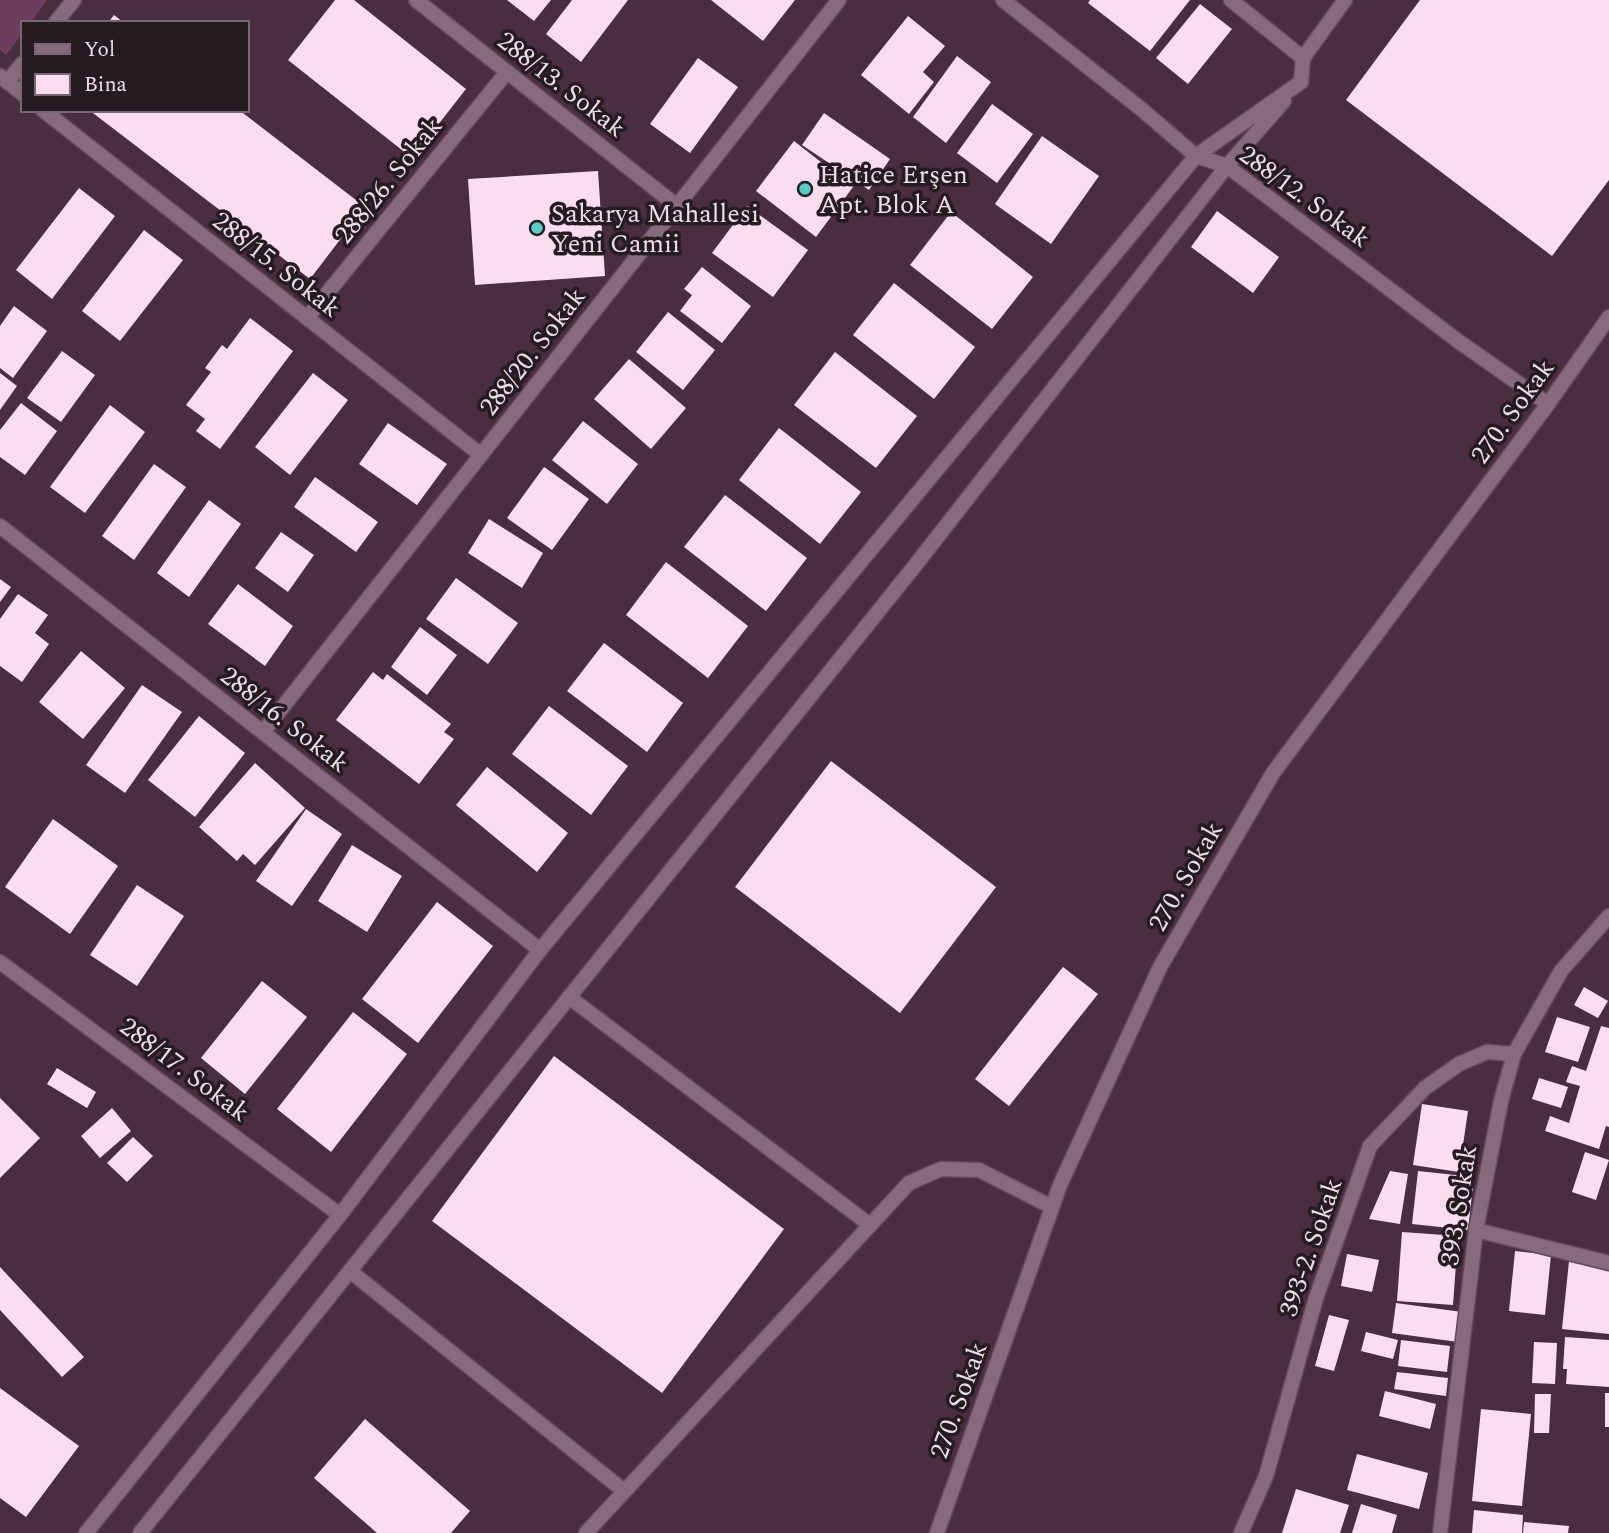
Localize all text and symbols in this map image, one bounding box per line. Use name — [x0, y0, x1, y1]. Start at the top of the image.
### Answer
legend — [21, 21, 248, 112]
street label: 288/13. Sokak — [488, 22, 634, 148]
text: Yol — [84, 34, 115, 66]
text: Bina — [84, 69, 128, 101]
street label: 288/26. Sokak — [325, 108, 453, 253]
street label: 288/12. Sokak — [1230, 135, 1378, 258]
place label: Hatice Erşen Apt. Blok A — [819, 155, 968, 225]
marker: Hatice Erşen Apt. Blok A — [797, 181, 813, 197]
place label: Sakarya Mahallesi Yeni Camii — [551, 194, 759, 264]
street label: 288/15. Sokak — [203, 202, 349, 328]
marker: Sakarya Mahallesi Yeni Camii — [529, 220, 545, 236]
street label: 288/20. Sokak — [470, 279, 596, 425]
street label: 270. Sokak — [1461, 351, 1565, 473]
street label: 288/16. Sokak — [211, 657, 357, 783]
street label: 270. Sokak — [1138, 814, 1234, 939]
street label: 288/17. Sokak — [111, 1007, 258, 1132]
street label: 393. Sokak — [1430, 1142, 1488, 1268]
street label: 393-2. Sokak — [1269, 1173, 1353, 1322]
street label: 270. Sokak — [919, 1336, 999, 1464]

